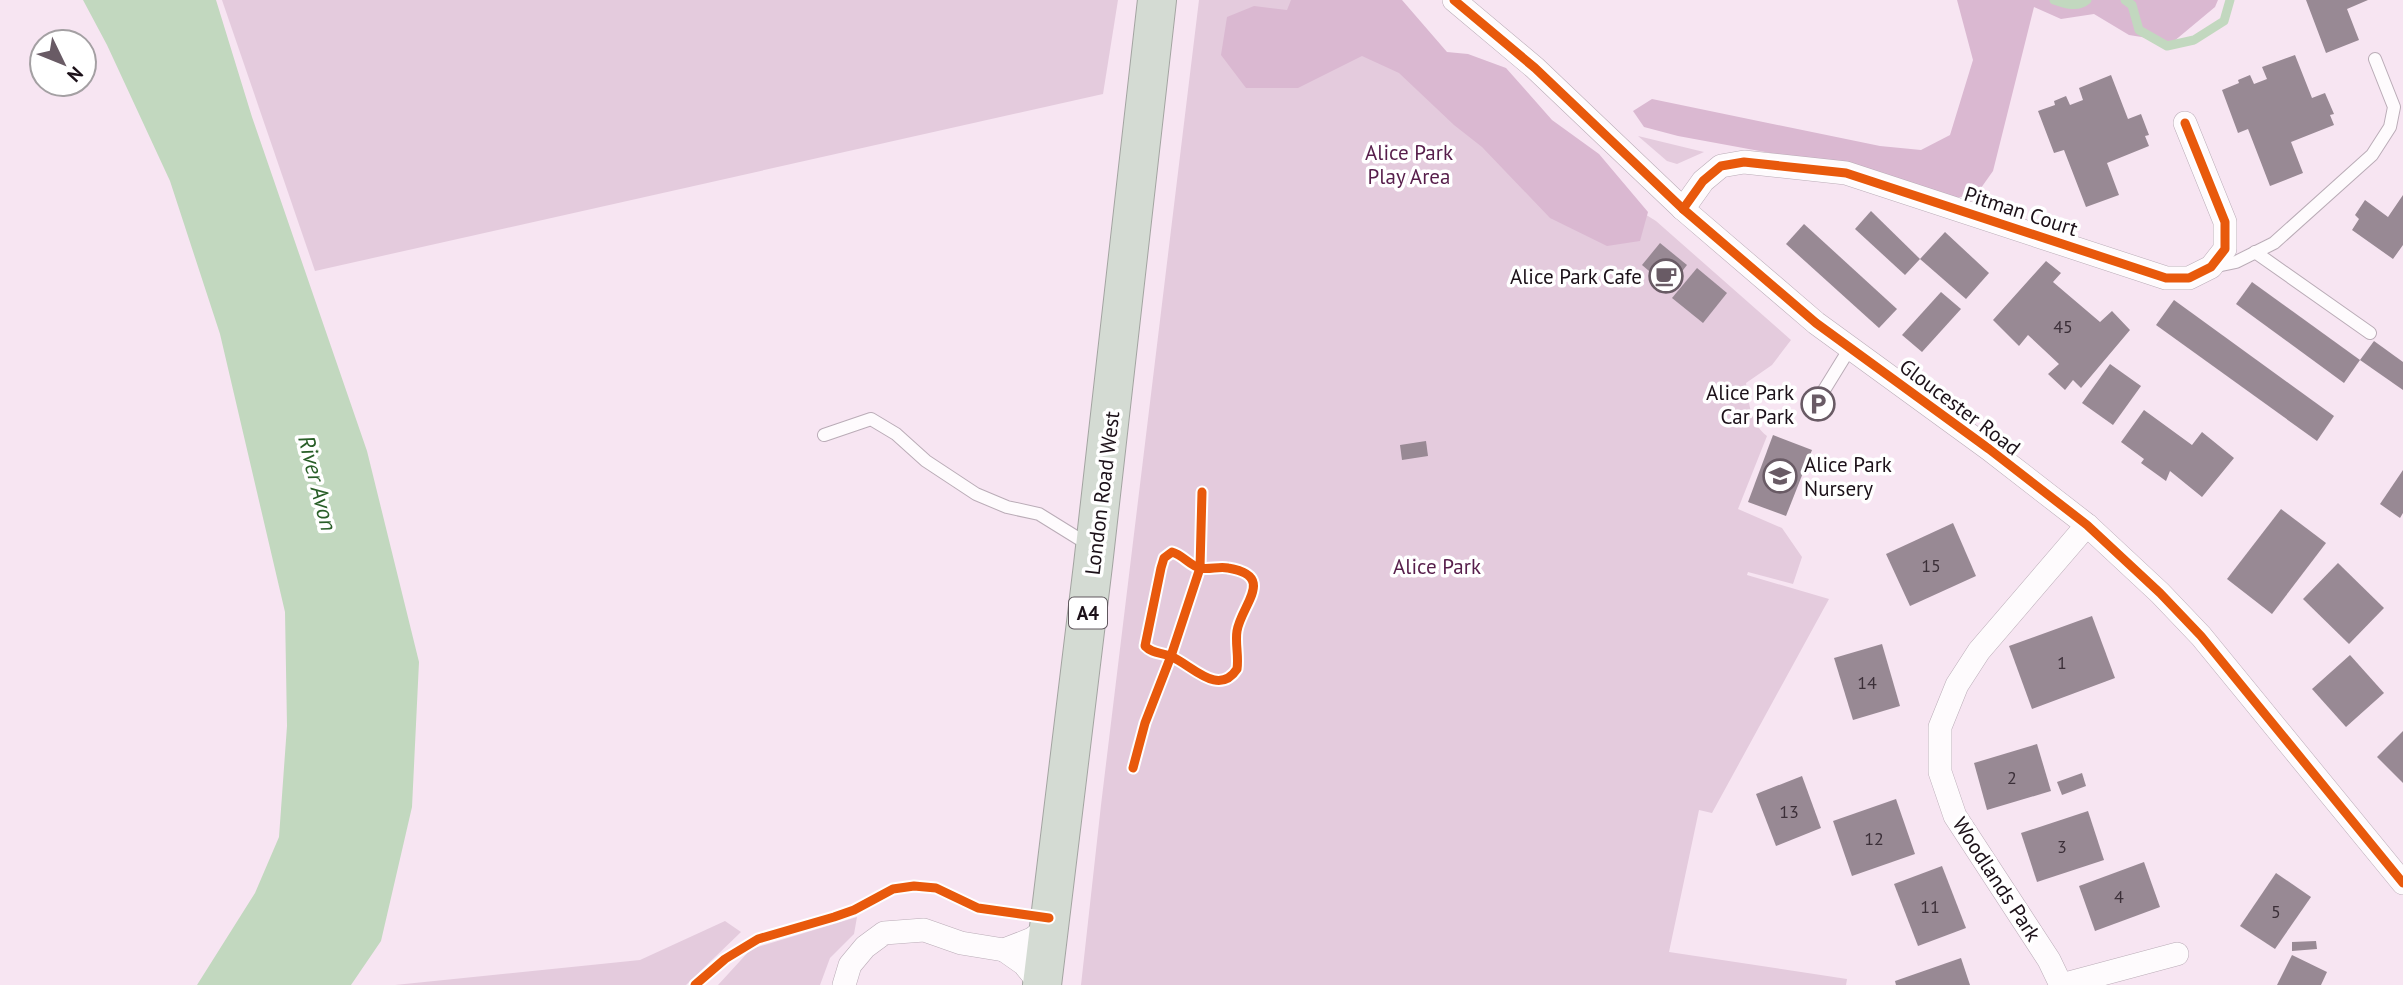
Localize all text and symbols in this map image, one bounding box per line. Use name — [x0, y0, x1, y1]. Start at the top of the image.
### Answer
north arrow — [28, 28, 98, 98]
text: N — [62, 62, 88, 87]
park label: Alice Park Play Area — [1365, 139, 1453, 190]
street label: Pitman Court — [1961, 180, 2081, 242]
cafe icon: Alice Park Cafe — [1647, 257, 1685, 295]
place label: Alice Park Cafe — [1510, 263, 1642, 290]
house number: 45 — [2053, 315, 2073, 338]
street label: Gloucester Road — [1894, 353, 2026, 461]
place label: Alice Park Car Park — [1706, 379, 1794, 430]
parking icon: Alice Park Car Park — [1799, 385, 1837, 423]
street label: London Road West — [1079, 410, 1125, 576]
water label: River Avon — [292, 432, 344, 534]
place label: Alice Park Nursery — [1804, 451, 1892, 502]
school or university icon: Alice Park Nursery — [1761, 457, 1799, 495]
park label: Alice Park — [1393, 553, 1481, 580]
house number: 15 — [1921, 554, 1941, 577]
road number: A4 — [1069, 598, 1107, 628]
house number: 1 — [2057, 651, 2067, 674]
house number: 14 — [1857, 671, 1877, 694]
house number: 2 — [2007, 766, 2017, 789]
house number: 13 — [1779, 800, 1799, 823]
street label: Woodlands Park — [1947, 812, 2047, 946]
house number: 12 — [1864, 827, 1884, 850]
house number: 3 — [2057, 835, 2067, 858]
house number: 4 — [2114, 885, 2124, 908]
house number: 11 — [1920, 895, 1940, 918]
house number: 5 — [2271, 900, 2281, 923]

